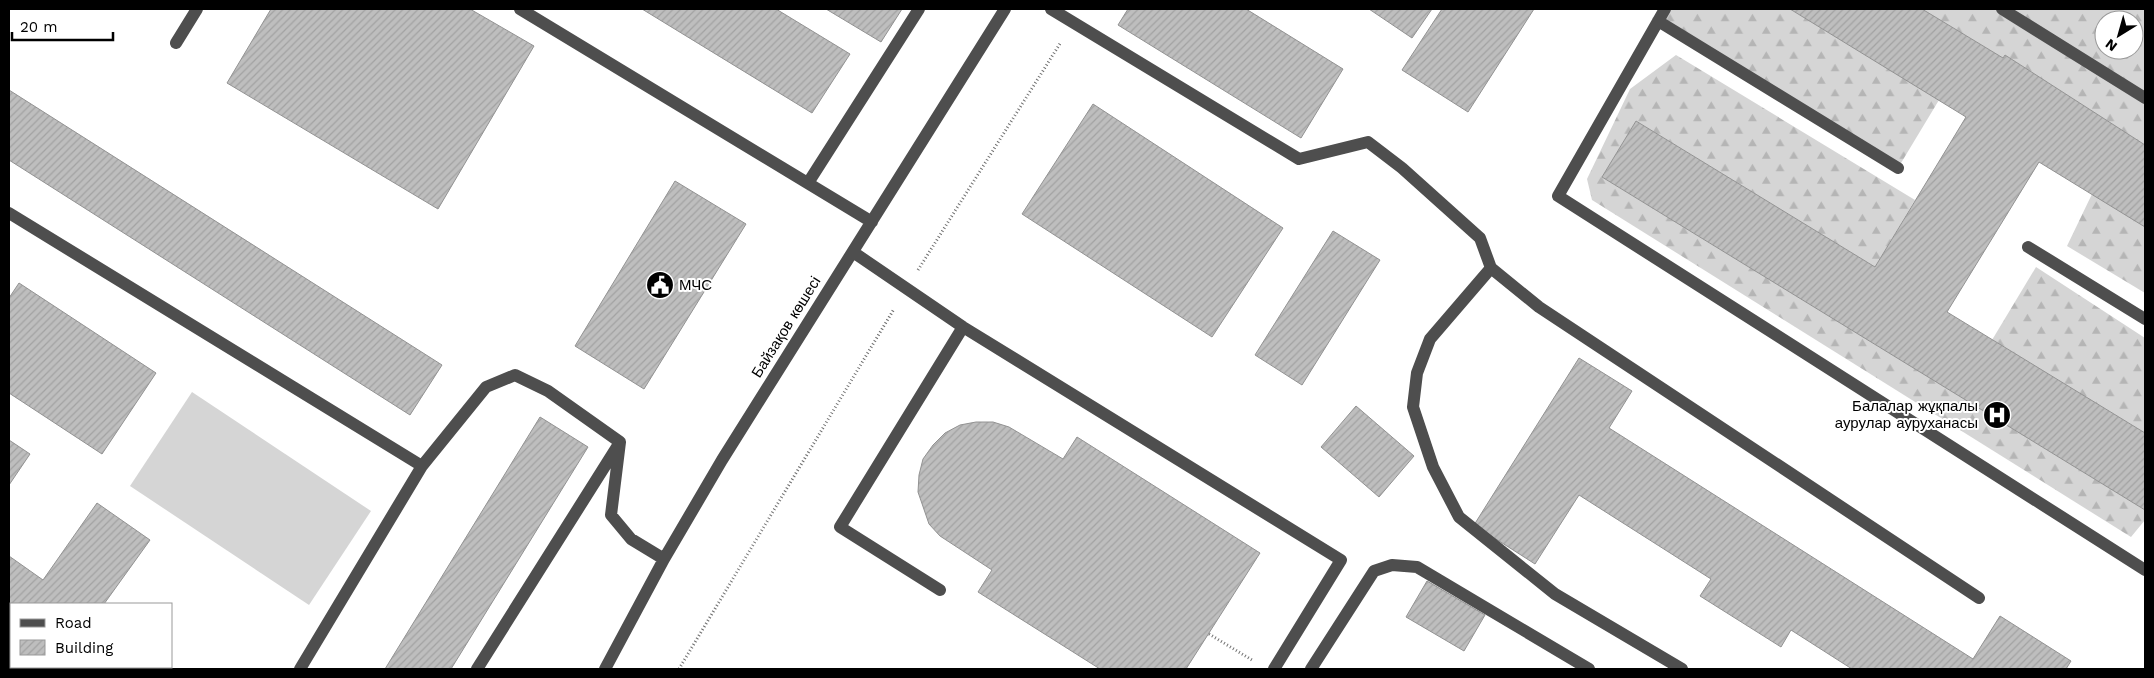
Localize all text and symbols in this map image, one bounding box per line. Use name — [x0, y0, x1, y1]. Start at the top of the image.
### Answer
scale bar — [12, 10, 114, 42]
north arrow — [2094, 10, 2144, 60]
text: 20 m — [20, 18, 58, 36]
text: N — [2102, 36, 2120, 55]
public building icon: МЧС — [645, 270, 675, 300]
street label: Байзақов көшесі — [748, 273, 824, 381]
place label: МЧС — [679, 276, 712, 294]
place label: Балалар жұқпалы аурулар ауруханасы — [1835, 397, 1978, 432]
hospital icon: Балалар жұқпалы аурулар ауруханасы — [1982, 400, 2012, 430]
legend — [10, 603, 172, 668]
text: Road — [55, 614, 92, 632]
text: Building — [55, 639, 113, 657]

